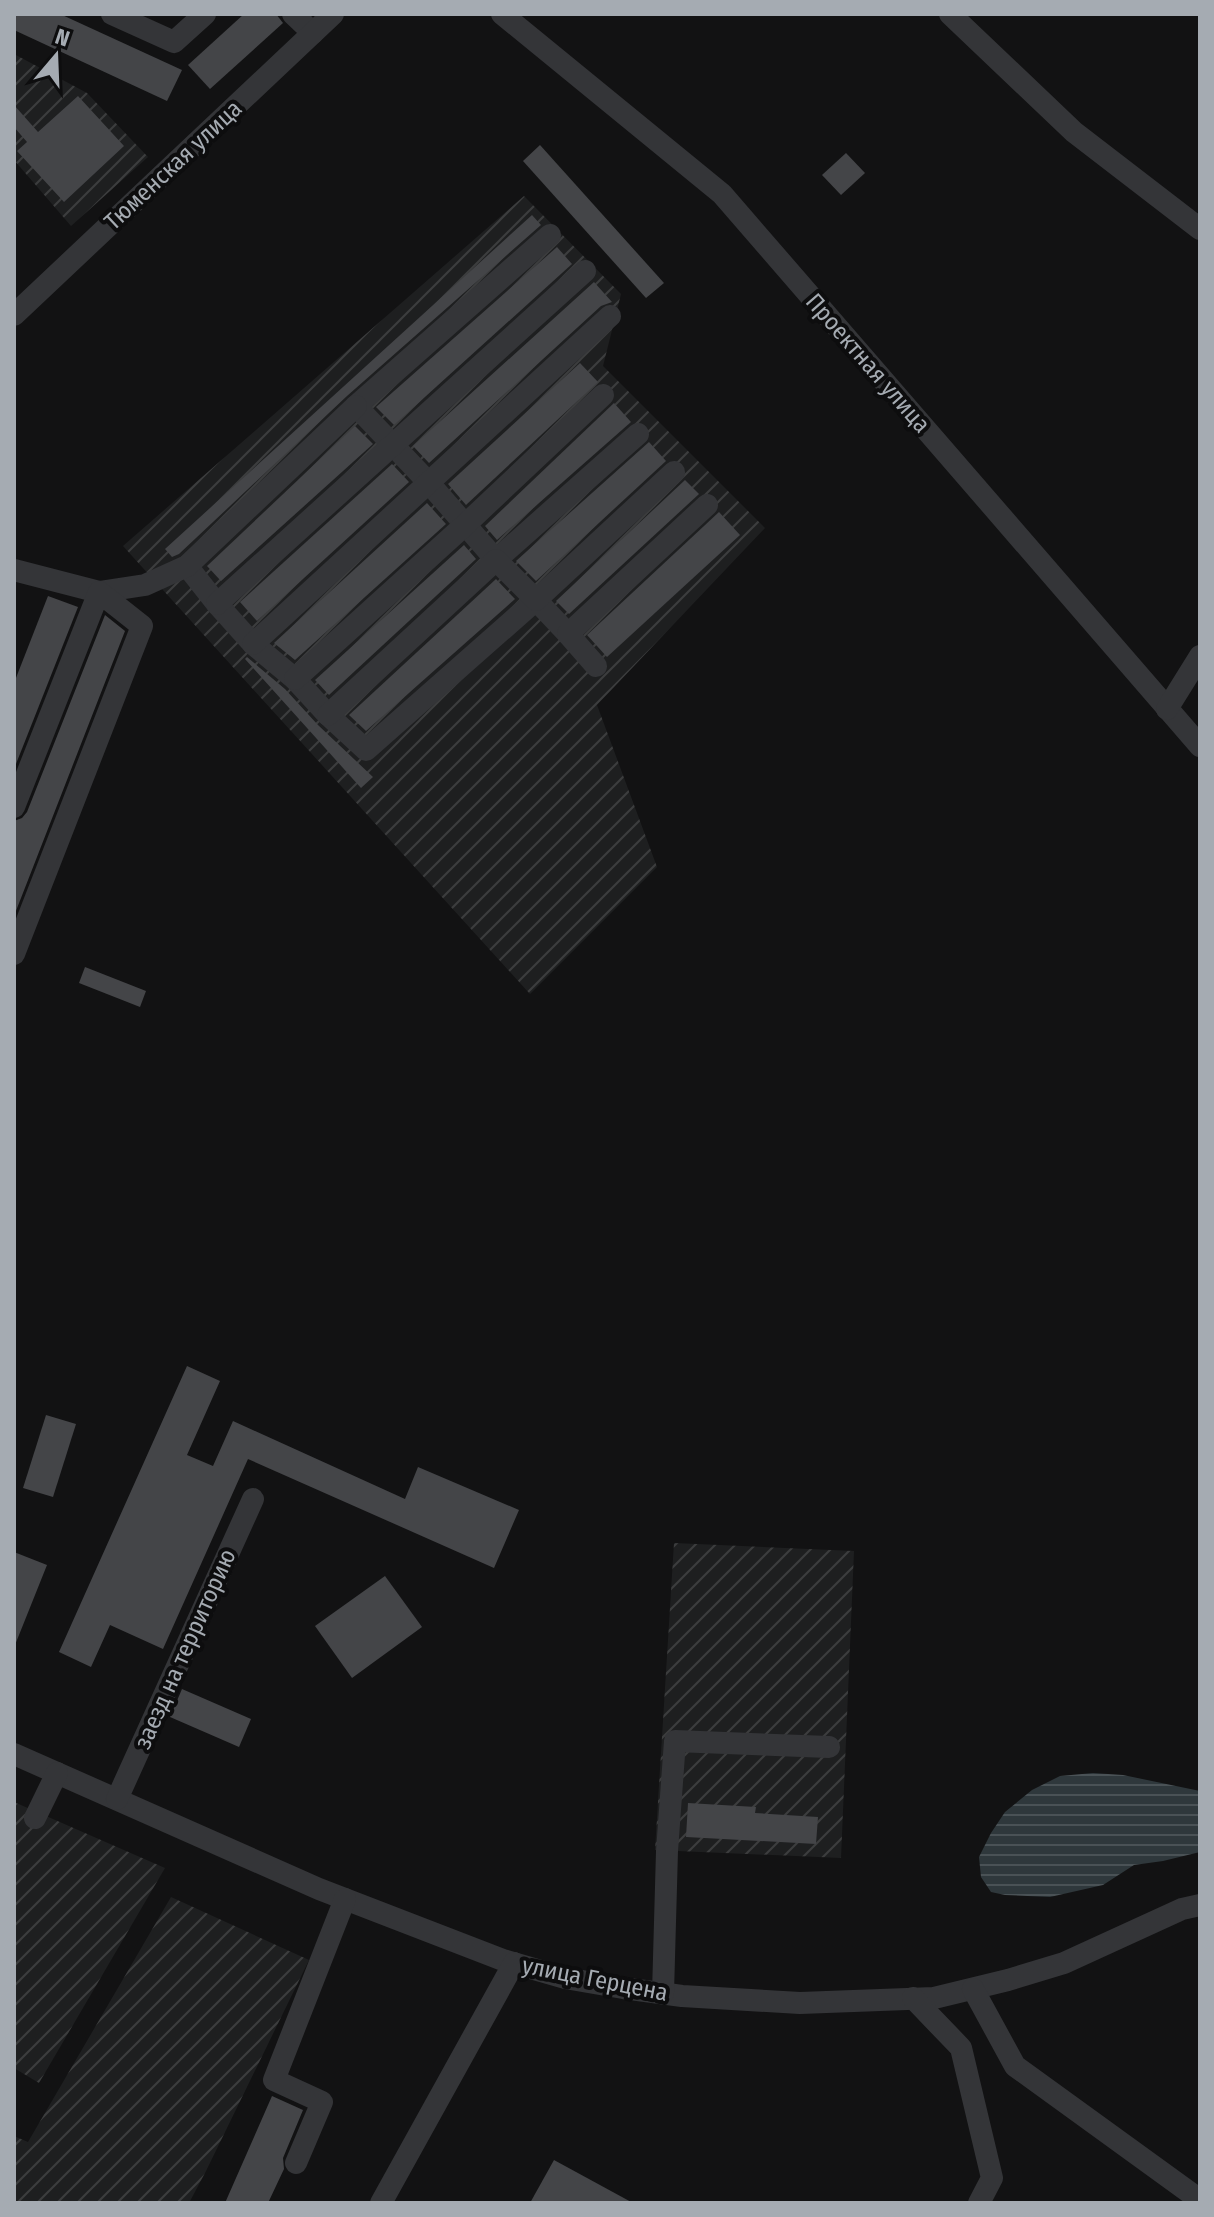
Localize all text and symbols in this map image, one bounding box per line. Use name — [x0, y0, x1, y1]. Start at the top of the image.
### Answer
north arrow — [16, 16, 96, 96]
text: N — [52, 23, 73, 52]
street label: Тюменская улица — [99, 94, 247, 236]
street label: Проектная улица — [800, 288, 936, 438]
street label: заезд на территорию — [128, 1545, 242, 1753]
street label: улица Герцена — [520, 1951, 670, 2007]

